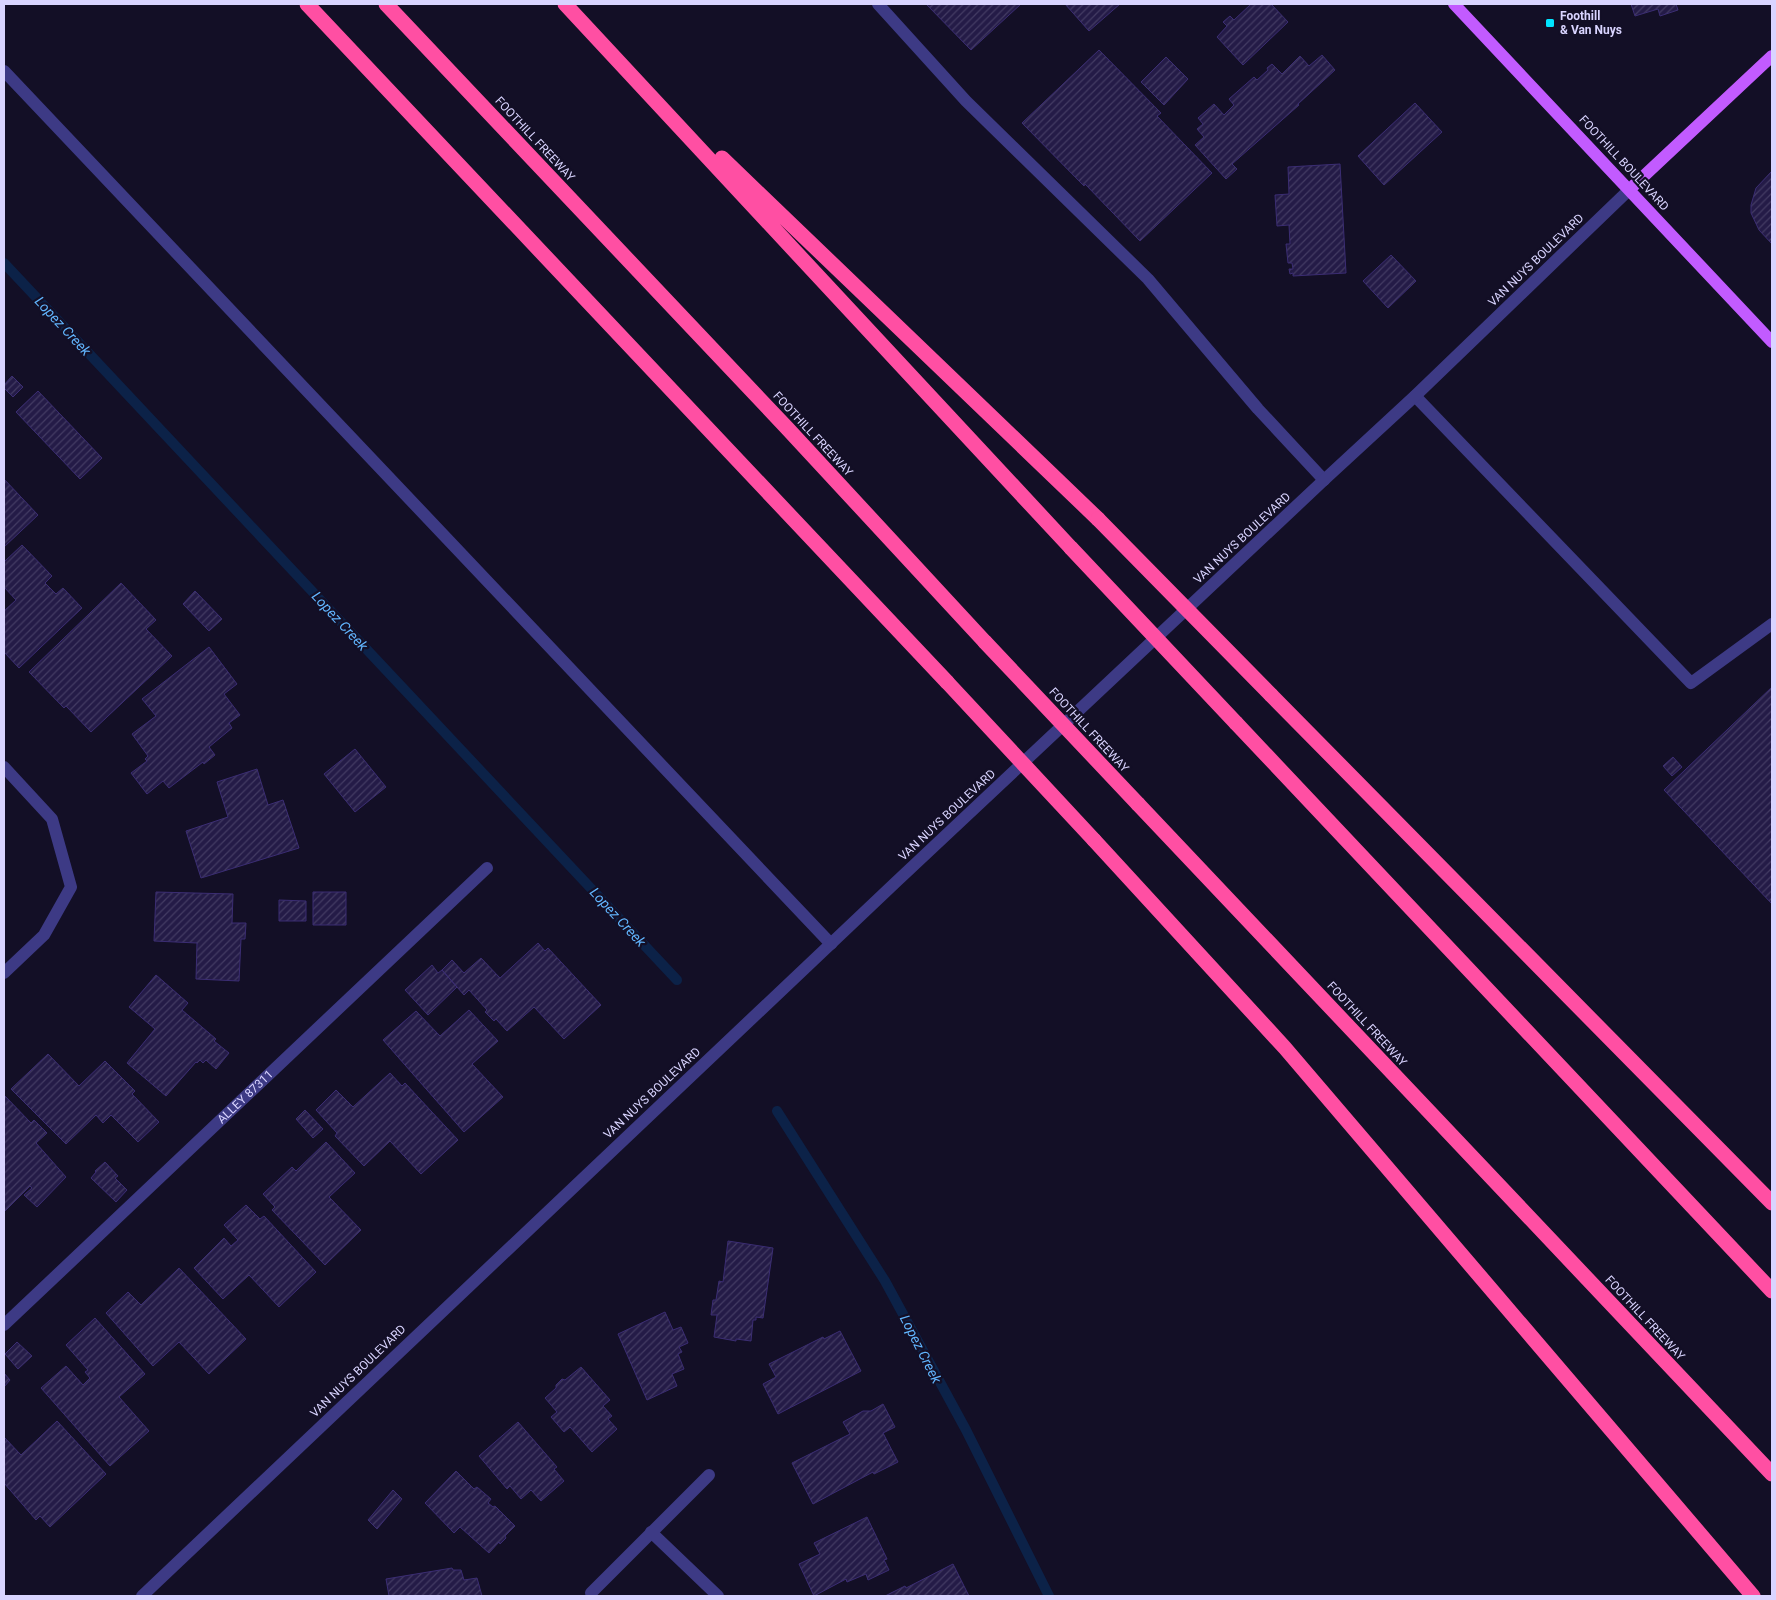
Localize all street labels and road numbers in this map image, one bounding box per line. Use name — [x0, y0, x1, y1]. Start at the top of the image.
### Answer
street label: FOOTHILL FREEWAY — [492, 94, 578, 185]
street label: FOOTHILL BOULEVARD — [1576, 113, 1672, 214]
street label: VAN NUYS BOULEVARD — [1485, 211, 1587, 309]
street label: FOOTHILL FREEWAY — [770, 389, 856, 480]
street label: VAN NUYS BOULEVARD — [1191, 489, 1293, 587]
street label: FOOTHILL FREEWAY — [1046, 685, 1132, 776]
street label: VAN NUYS BOULEVARD — [896, 766, 998, 864]
street label: FOOTHILL FREEWAY — [1324, 979, 1410, 1070]
street label: VAN NUYS BOULEVARD — [601, 1044, 703, 1142]
street label: ALLEY 87311 — [214, 1067, 276, 1126]
street label: FOOTHILL FREEWAY — [1602, 1273, 1688, 1364]
street label: VAN NUYS BOULEVARD — [307, 1322, 409, 1420]

